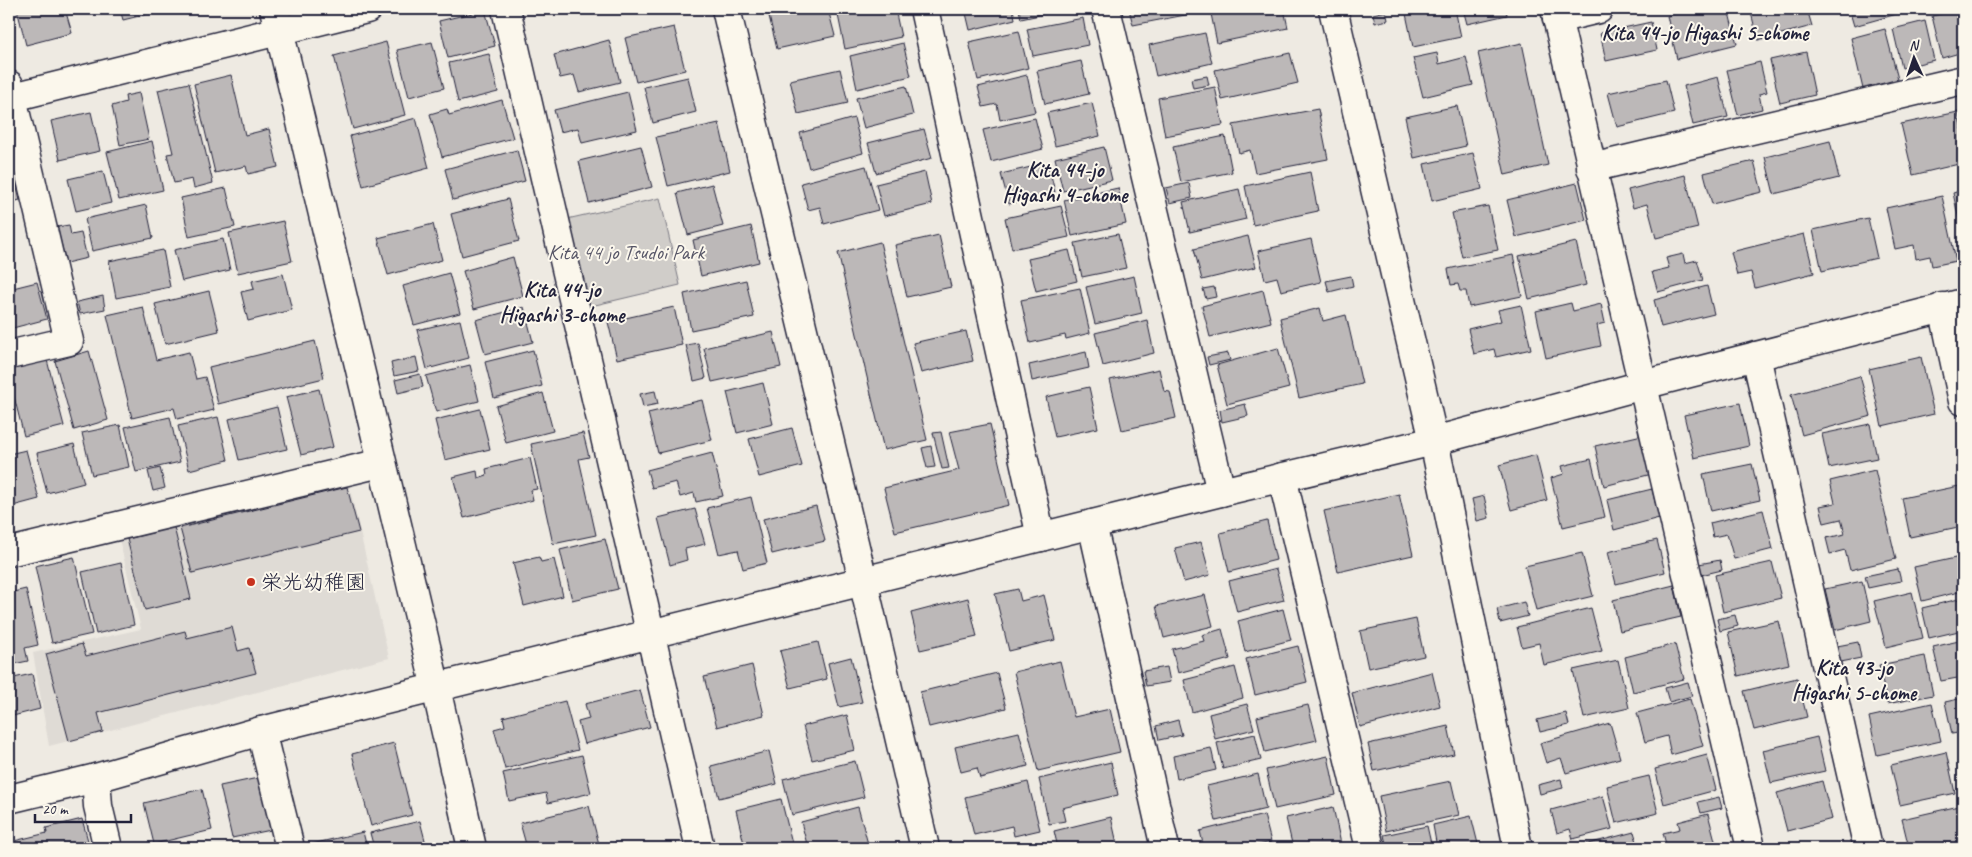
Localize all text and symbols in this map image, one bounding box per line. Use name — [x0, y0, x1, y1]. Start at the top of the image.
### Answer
district label: Kita 44-jo Higashi 5-chome — [1602, 19, 1810, 47]
north arrow — [1890, 32, 1940, 82]
text: N — [1909, 37, 1920, 54]
district label: Kita 44-jo Higashi 4-chome — [1003, 156, 1129, 209]
park label: Kita 44 jo Tsudoi Park — [548, 239, 706, 265]
district label: Kita 44-jo Higashi 3-chome — [500, 276, 626, 329]
place label: 栄光幼稚園 — [261, 569, 366, 595]
marker: 栄光幼稚園 — [245, 576, 257, 588]
district label: Kita 43-jo Higashi 5-chome — [1792, 654, 1918, 707]
scale bar — [35, 792, 131, 824]
text: 20 m — [42, 800, 69, 819]

